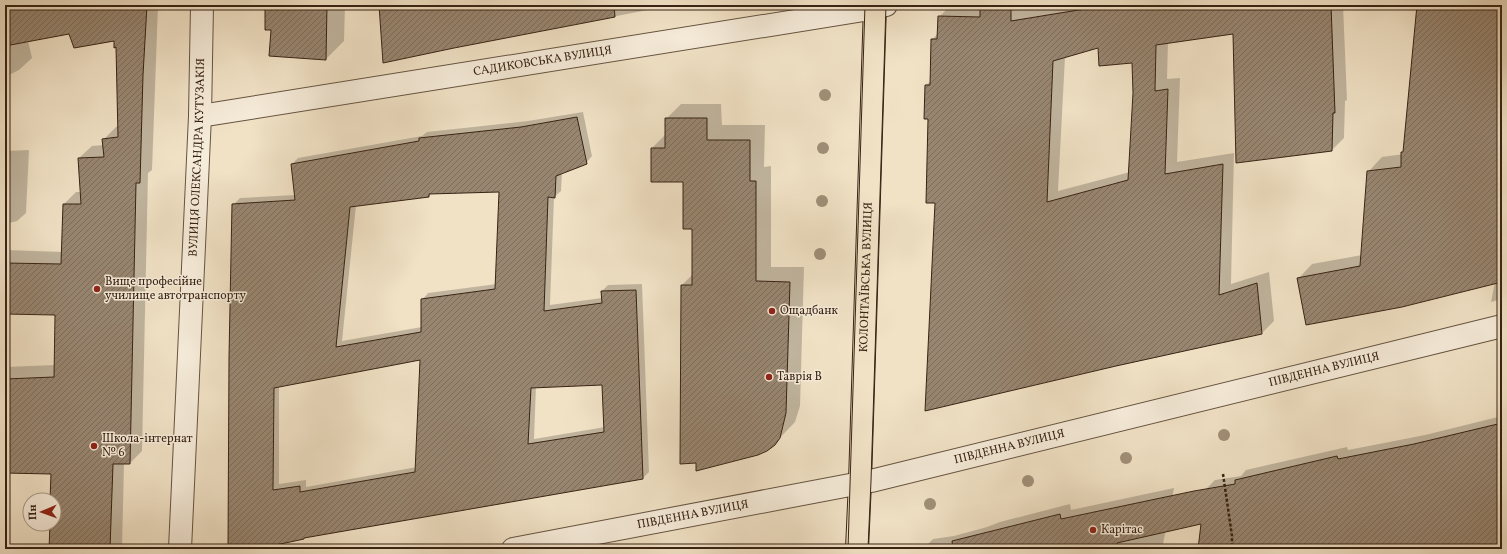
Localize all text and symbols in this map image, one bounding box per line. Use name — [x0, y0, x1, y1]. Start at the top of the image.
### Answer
street label: САДИКОВСЬКА ВУЛИЦЯ — [472, 42, 613, 80]
street label: ВУЛИЦЯ ОЛЕКСАНДРА КУТУЗАКІЯ — [186, 58, 209, 257]
street label: КОЛОНТАЇВСЬКА ВУЛИЦЯ — [856, 201, 877, 353]
place label: Вище професійне училище автотранспорту — [105, 274, 246, 304]
marker: Вище професійне училище автотранспорту — [92, 284, 102, 294]
place label: Ощадбанк — [780, 303, 839, 319]
marker: Ощадбанк — [767, 306, 777, 316]
street label: ПІВДЕННА ВУЛИЦЯ — [1267, 348, 1381, 391]
place label: Таврія В — [777, 369, 822, 385]
marker: Таврія В — [764, 372, 774, 382]
street label: ПІВДЕННА ВУЛИЦЯ — [953, 426, 1067, 468]
place label: Школа-інтернат № 6 — [102, 431, 192, 461]
marker: Школа-інтернат № 6 — [89, 441, 99, 451]
north arrow — [22, 492, 62, 532]
street label: ПІВДЕННА ВУЛИЦЯ — [636, 496, 750, 533]
text: Пн — [26, 504, 41, 520]
place label: Карітас — [1101, 522, 1143, 538]
marker: Карітас — [1088, 525, 1098, 535]

